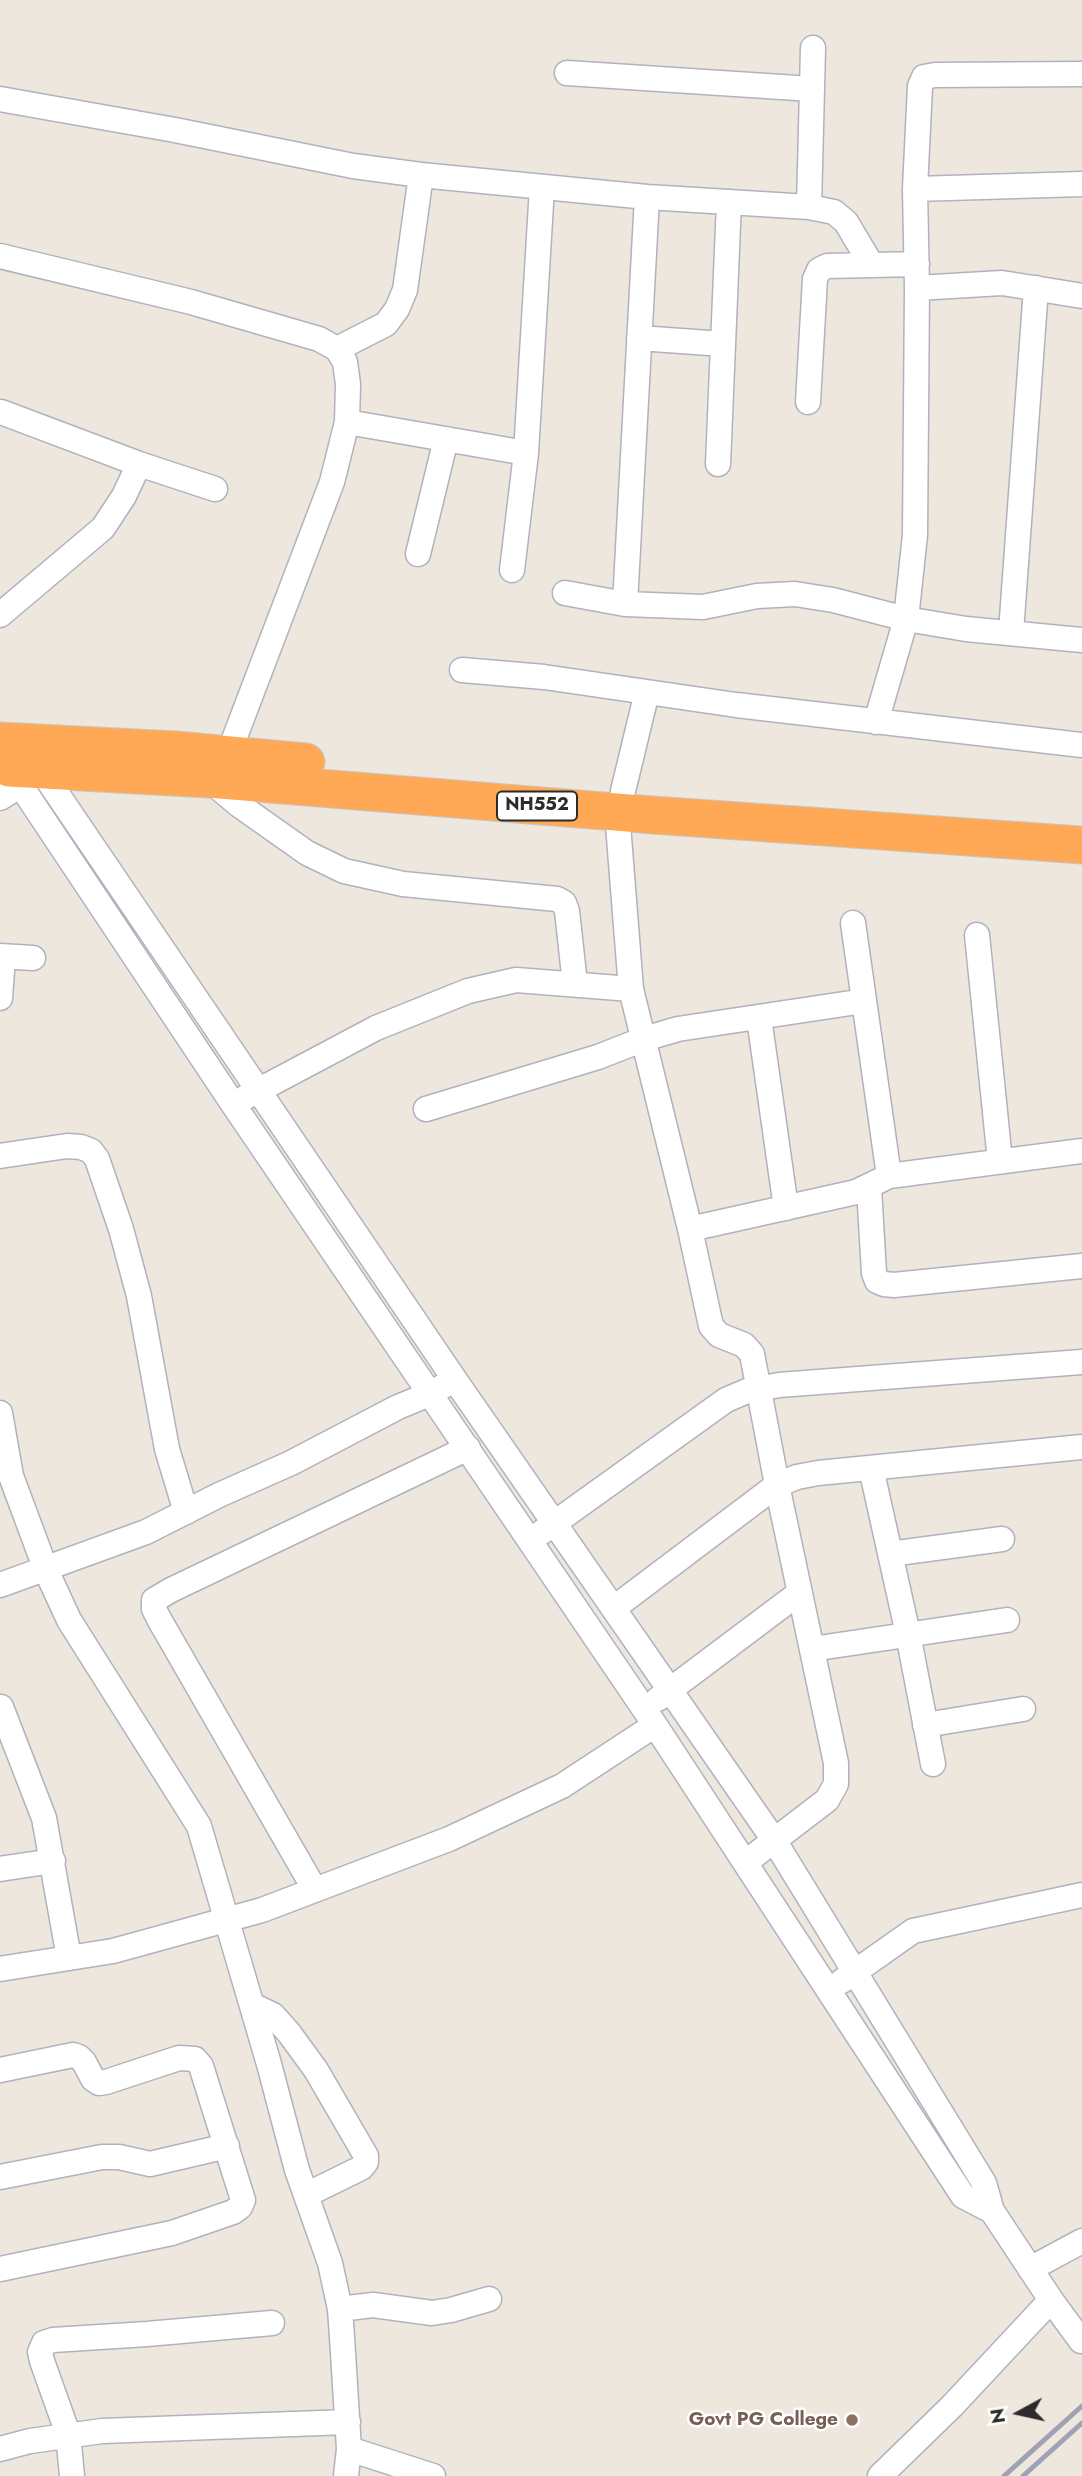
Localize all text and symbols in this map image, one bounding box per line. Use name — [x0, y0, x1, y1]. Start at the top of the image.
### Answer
road number: NH552 — [497, 792, 577, 820]
north arrow — [984, 2378, 1054, 2448]
text: N — [983, 2407, 1012, 2425]
place label: Govt PG College — [689, 2409, 838, 2431]
marker: Govt PG College — [844, 2412, 860, 2428]

